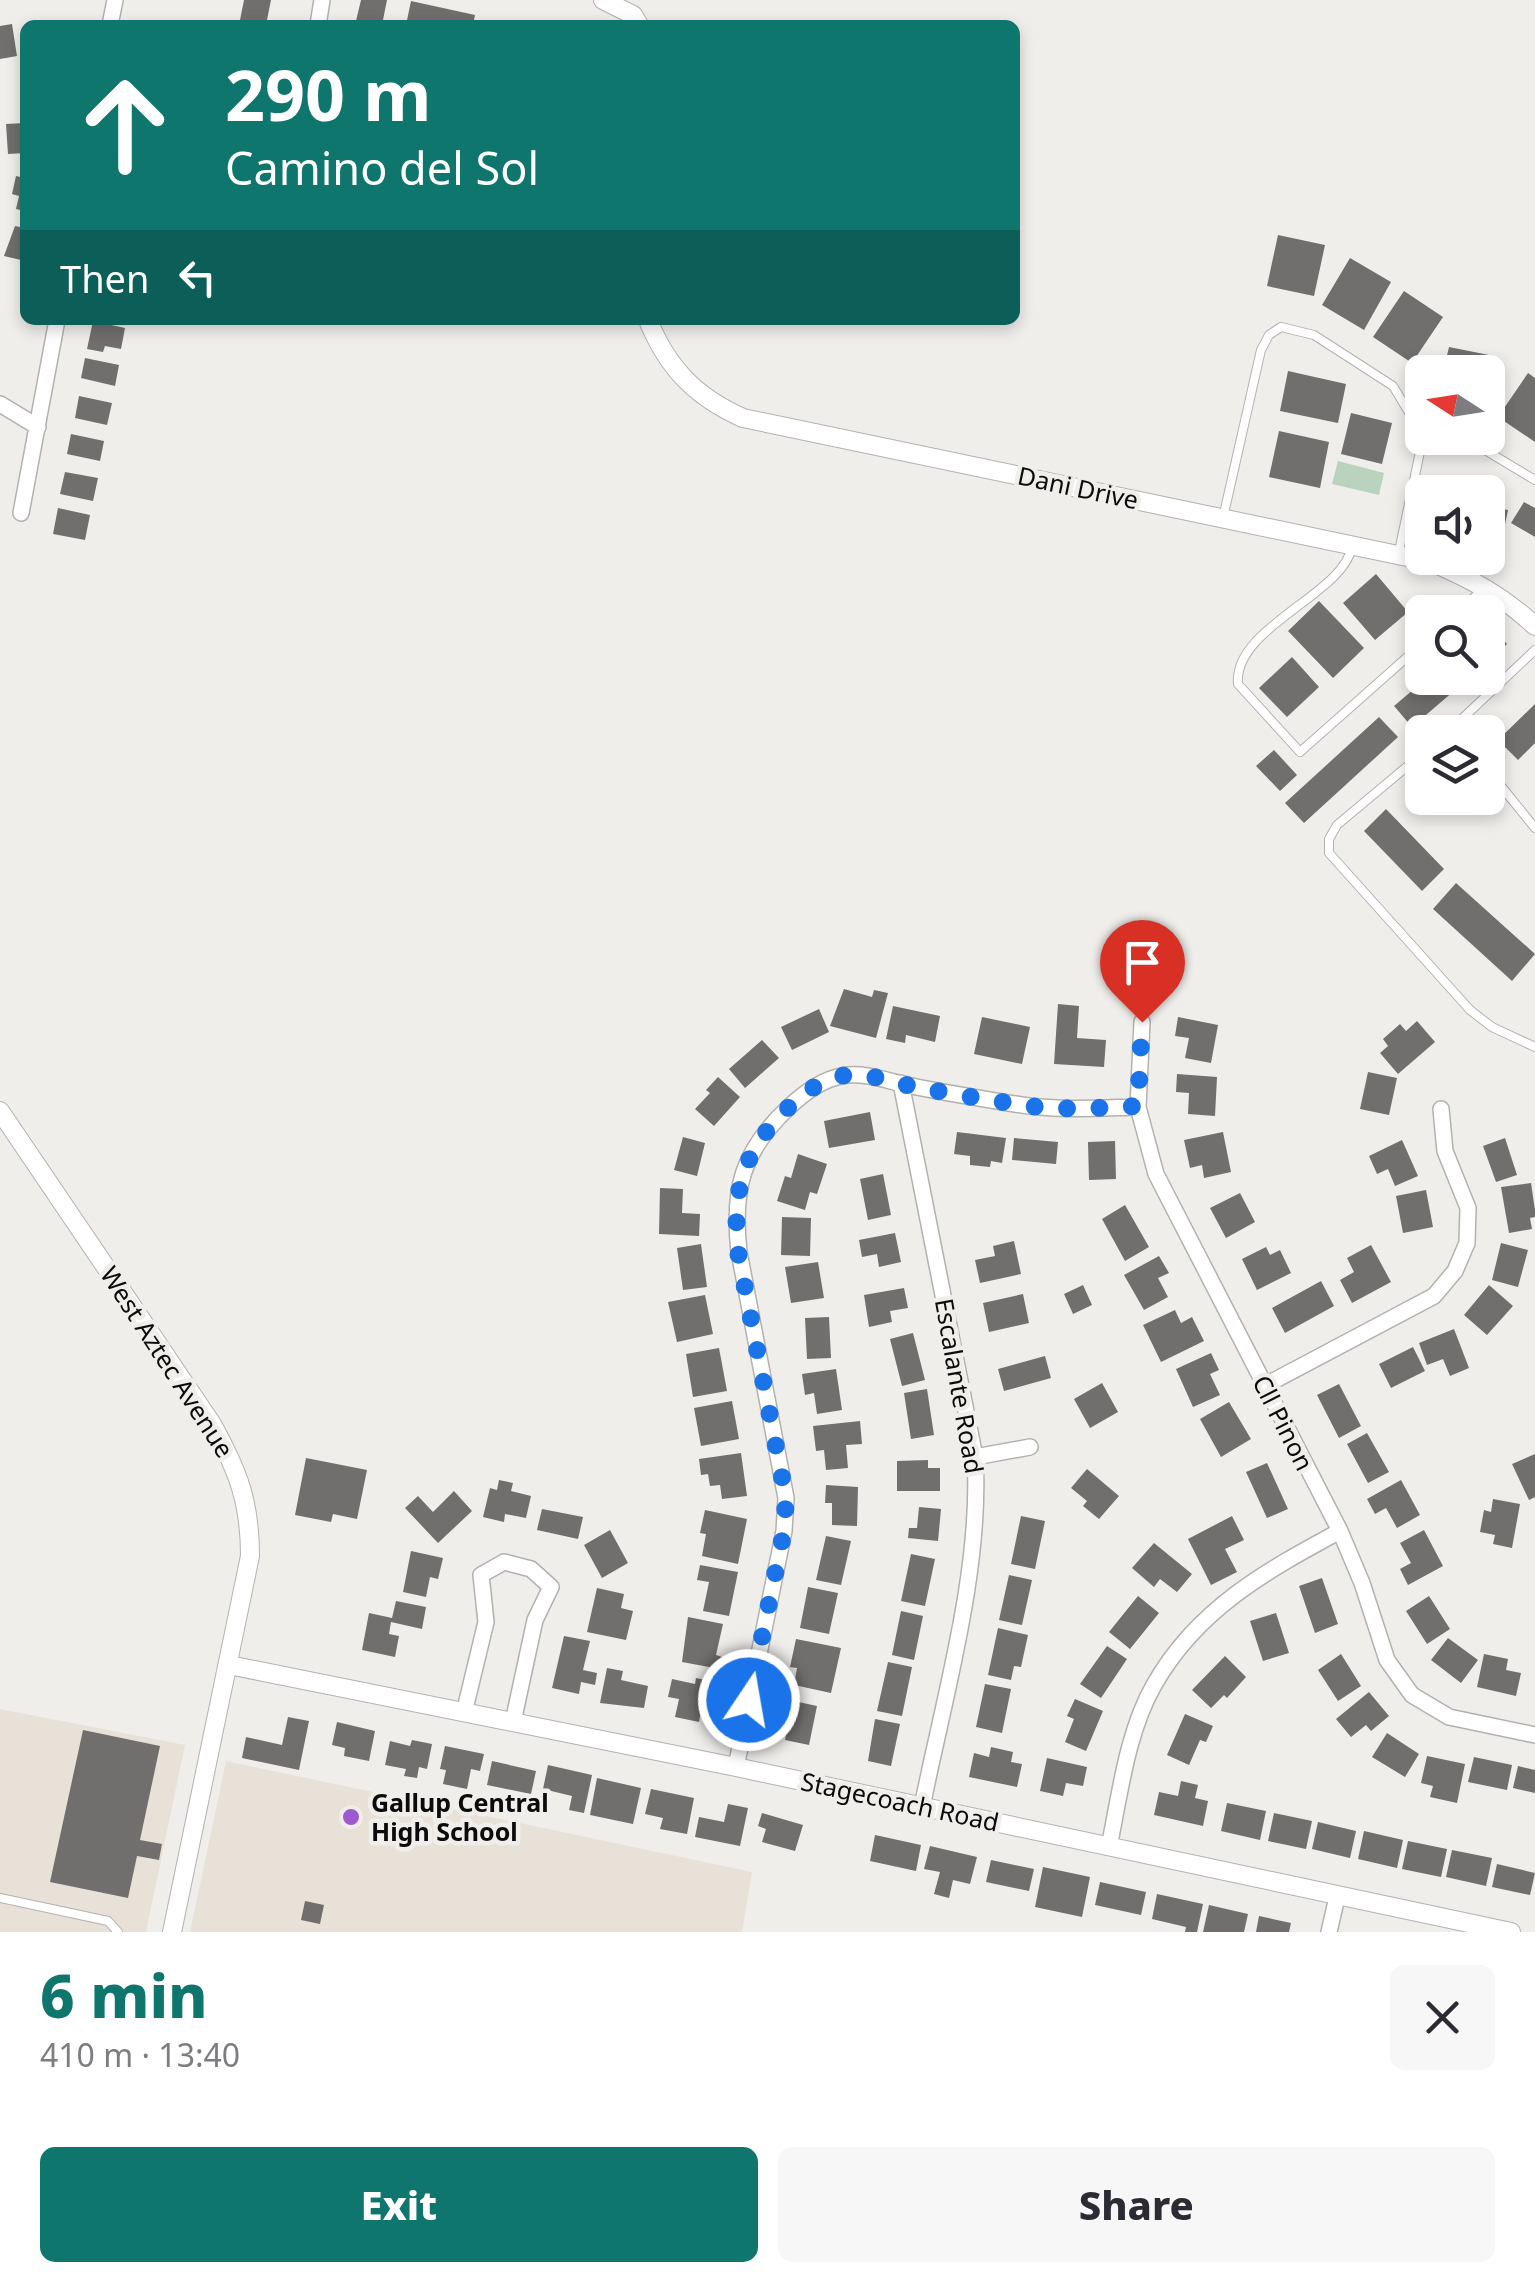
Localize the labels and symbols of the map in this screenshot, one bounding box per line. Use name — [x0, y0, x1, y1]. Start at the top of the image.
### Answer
north arrow — [1405, 355, 1505, 455]
street label: Dani Drive — [1015, 458, 1142, 516]
pin — [1100, 920, 1185, 1023]
street label: West Aztec Avenue — [93, 1259, 242, 1464]
street label: Escalante Road — [928, 1295, 992, 1476]
street label: Cll Pinon — [1245, 1369, 1322, 1476]
position arrow — [697, 1648, 801, 1752]
street label: Stagecoach Road — [798, 1763, 1002, 1839]
place label: Gallup Central High School — [371, 1785, 549, 1848]
marker: Gallup Central High School — [340, 1806, 362, 1828]

